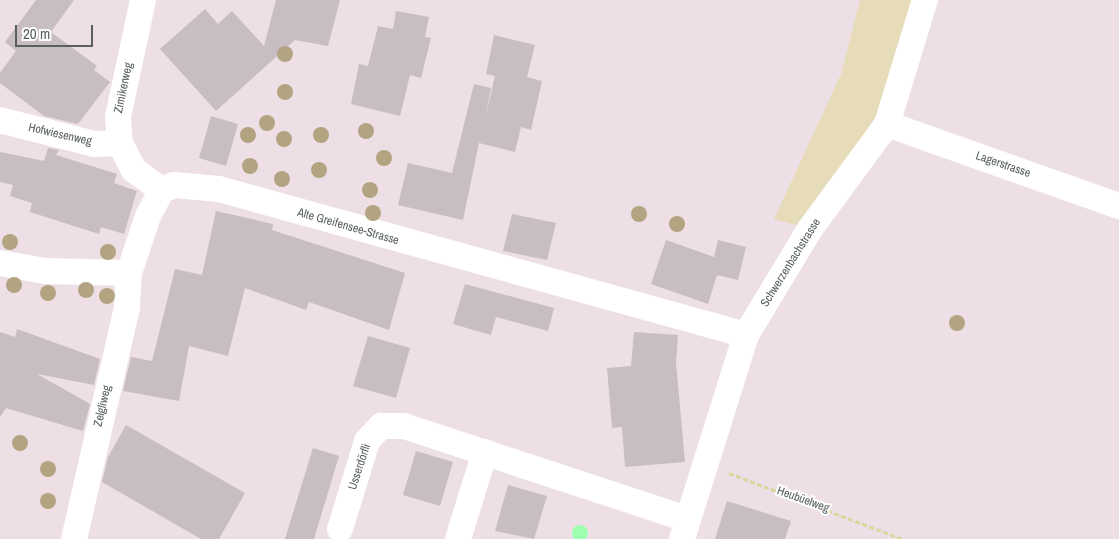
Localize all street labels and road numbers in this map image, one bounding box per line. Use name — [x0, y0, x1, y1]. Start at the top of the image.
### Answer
street label: Zimikerweg — [112, 61, 136, 115]
street label: Hofwiesenweg — [27, 121, 93, 149]
street label: Lagerstrasse — [974, 149, 1032, 181]
street label: Alte Greifensee-Strasse — [296, 206, 400, 248]
street label: Schwerzenbachstrasse — [758, 216, 824, 310]
street label: Zelgliweg — [91, 384, 115, 428]
street label: Usserdörfli — [346, 442, 374, 492]
street label: Heubüelweg — [775, 484, 831, 516]

